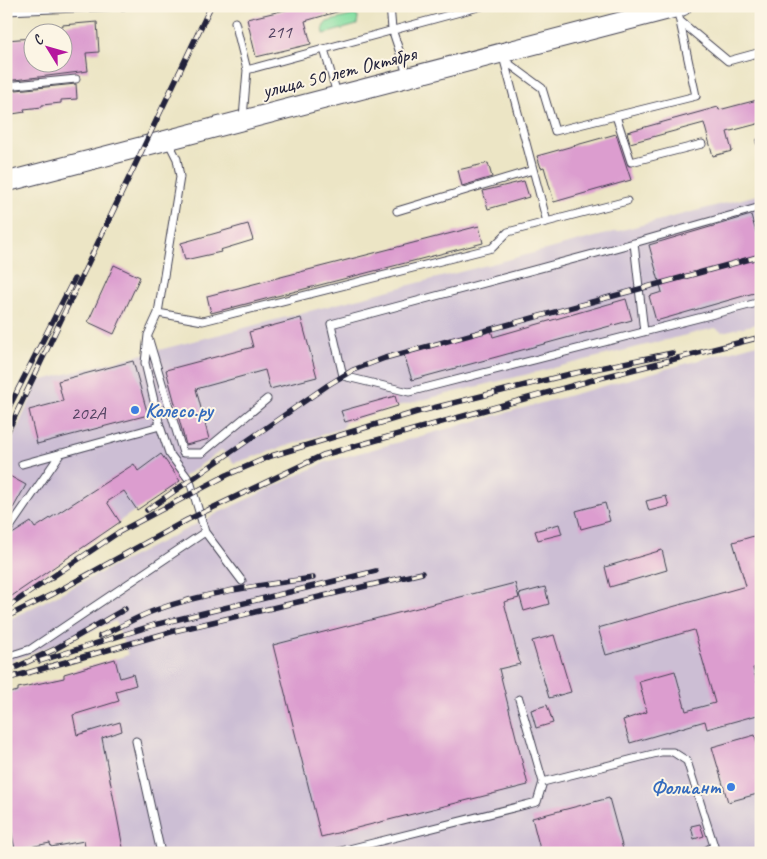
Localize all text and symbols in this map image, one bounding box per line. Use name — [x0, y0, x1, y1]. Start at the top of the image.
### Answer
house number: 211 — [266, 20, 293, 44]
north arrow — [22, 22, 72, 72]
text: С — [29, 31, 48, 48]
street label: улица 50 лет Октября — [257, 40, 420, 104]
place label: Колесо.ру — [145, 397, 214, 423]
house number: 202А — [70, 401, 107, 425]
marker: Колесо.ру — [129, 404, 141, 416]
place label: Фолиант — [651, 774, 722, 800]
marker: Фолиант — [725, 781, 737, 793]

